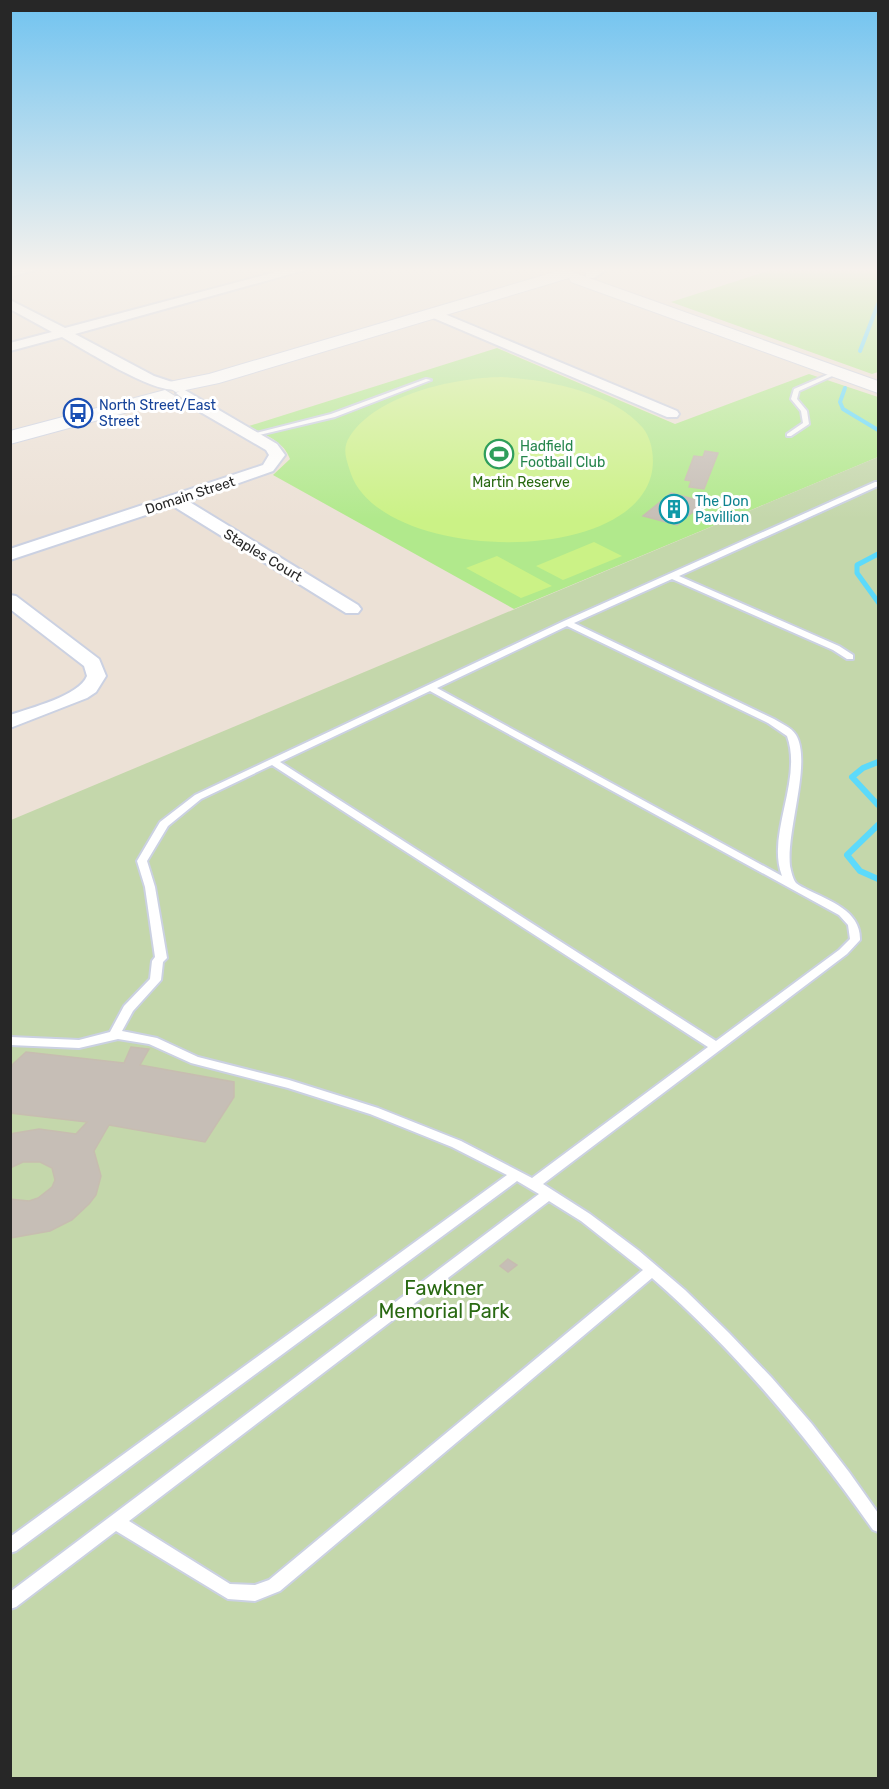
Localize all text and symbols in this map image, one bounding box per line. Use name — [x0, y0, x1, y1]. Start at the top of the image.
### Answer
bus stop icon: North Street/East Street — [62, 397, 94, 429]
place label: North Street/East Street — [99, 397, 217, 430]
sports icon: Hadfield Football Club — [483, 438, 515, 470]
place label: Hadfield Football Club — [520, 438, 605, 471]
street label: Domain Street — [143, 473, 238, 518]
park label: Martin Reserve — [472, 474, 570, 491]
building icon: The Don Pavillion — [658, 493, 690, 525]
place label: The Don Pavillion — [695, 493, 749, 526]
street label: Staples Court — [220, 525, 306, 586]
park label: Fawkner Memorial Park — [378, 1276, 510, 1323]

